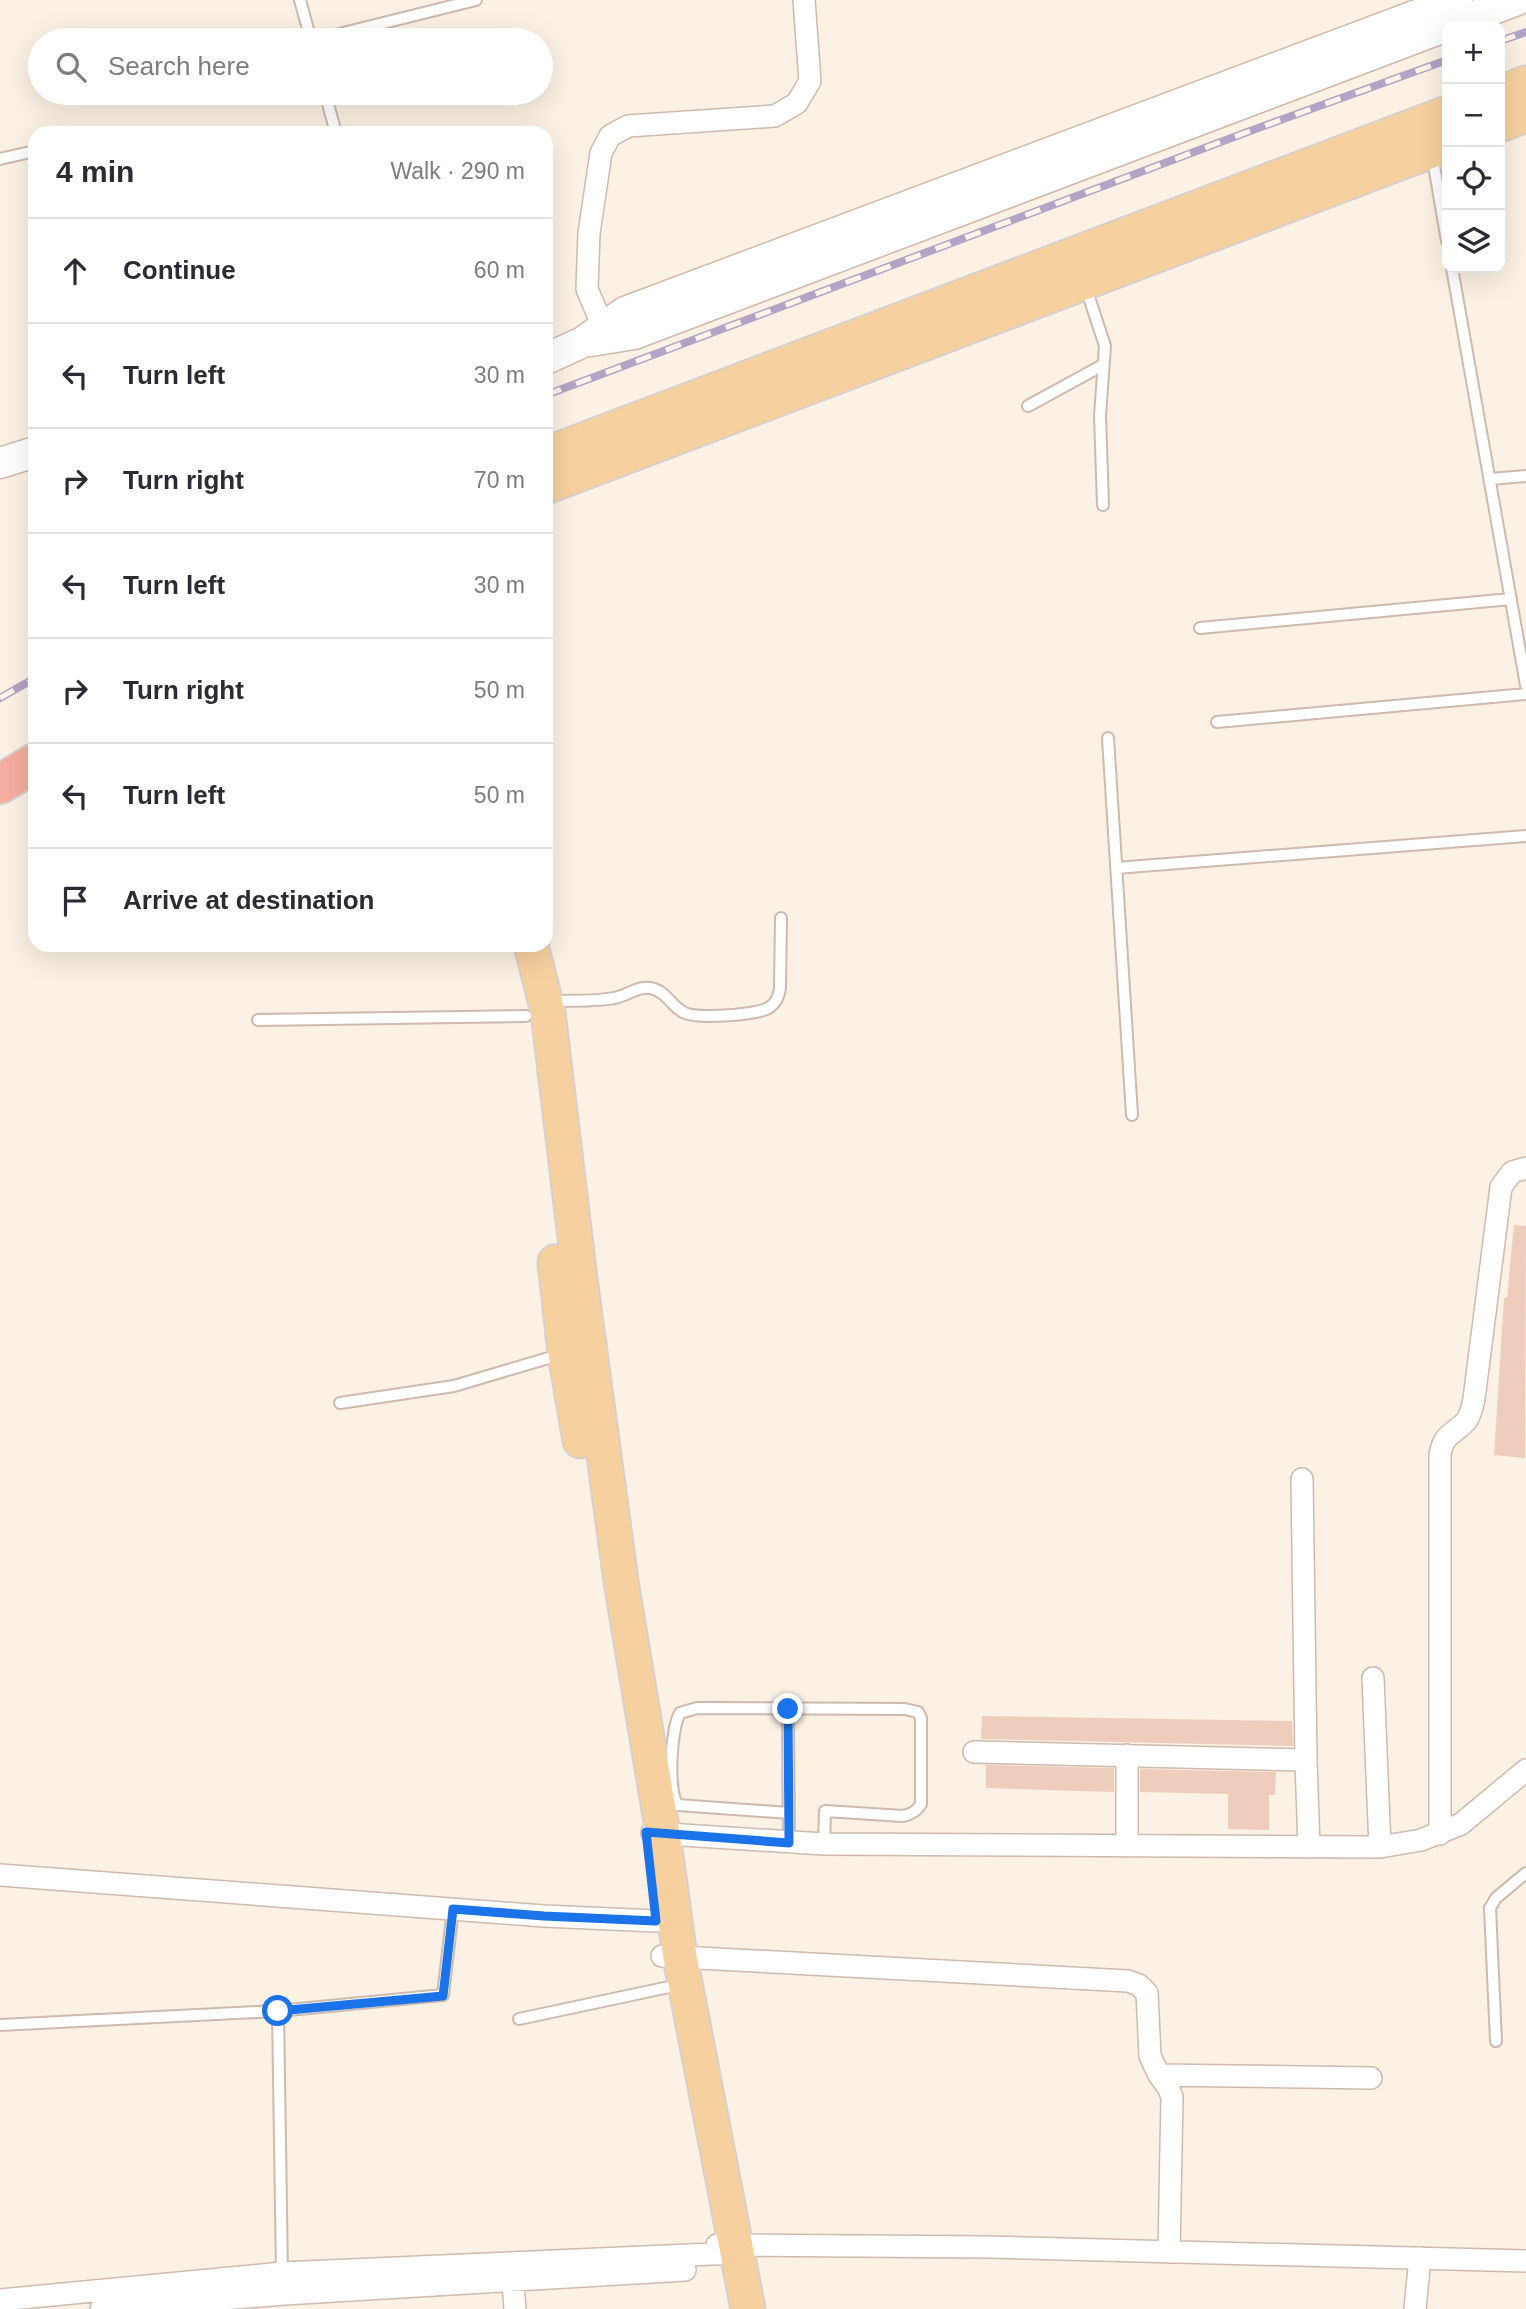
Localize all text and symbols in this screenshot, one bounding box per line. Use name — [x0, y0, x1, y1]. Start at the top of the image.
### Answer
map controls — [1442, 21, 1505, 273]
button: + — [1442, 21, 1505, 84]
search box — [28, 28, 553, 105]
icon: search — [52, 48, 90, 86]
text: Search here — [108, 51, 250, 81]
button: − — [1442, 84, 1505, 147]
button: locate — [1442, 147, 1505, 210]
text: 4 min — [56, 155, 134, 188]
text: Walk · 290 m — [390, 158, 525, 184]
button: layers — [1442, 210, 1505, 273]
icon: ahead — [56, 252, 94, 290]
text: Continue — [123, 255, 236, 285]
text: 60 m — [474, 257, 525, 283]
icon: left — [56, 357, 94, 395]
text: Turn left — [123, 360, 225, 390]
text: 30 m — [474, 362, 525, 388]
icon: right — [56, 462, 94, 500]
text: Turn right — [123, 465, 244, 495]
text: 70 m — [474, 467, 525, 493]
icon: left — [56, 567, 94, 605]
text: Turn left — [123, 570, 225, 600]
text: 30 m — [474, 572, 525, 598]
icon: right — [56, 672, 94, 710]
text: Turn right — [123, 675, 244, 705]
text: 50 m — [474, 677, 525, 703]
icon: left — [56, 777, 94, 815]
text: Turn left — [123, 780, 225, 810]
text: 50 m — [474, 782, 525, 808]
icon: arrive — [56, 882, 94, 920]
text: Arrive at destination — [123, 885, 374, 915]
route end — [772, 1693, 803, 1724]
route start — [262, 1995, 293, 2026]

